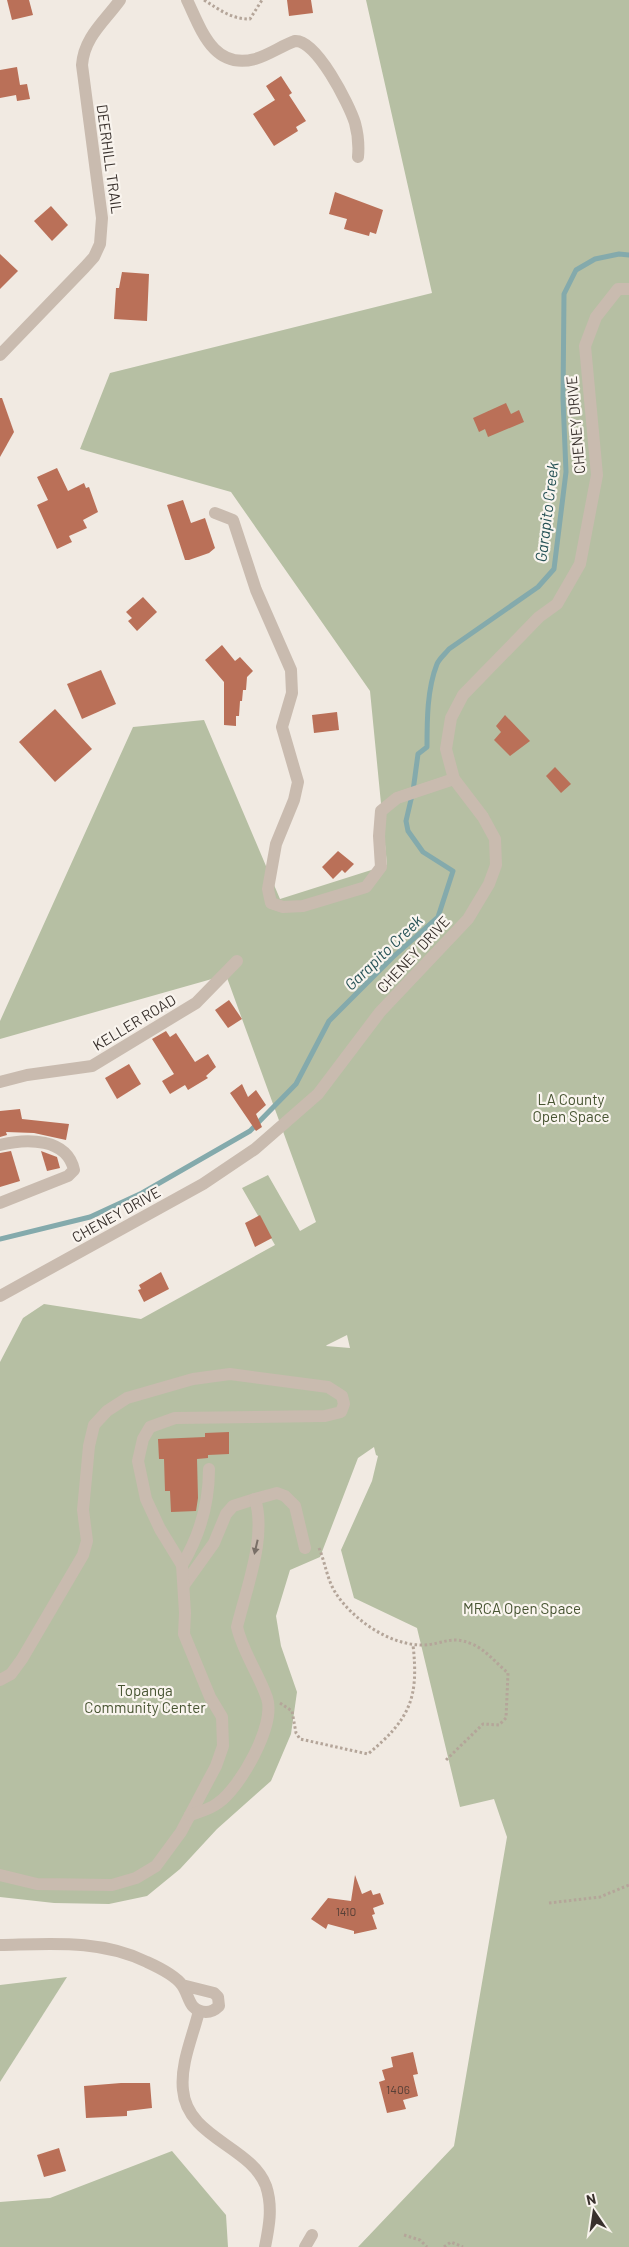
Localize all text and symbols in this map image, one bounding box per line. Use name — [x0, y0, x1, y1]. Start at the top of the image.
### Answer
street label: DEERHILL TRAIL — [93, 103, 127, 215]
street label: CHENEY DRIVE — [562, 375, 588, 475]
water label: Garapito Creek — [530, 461, 562, 563]
water label: Garapito Creek — [340, 910, 426, 994]
street label: CHENEY DRIVE — [373, 912, 453, 996]
street label: KELLER ROAD — [89, 990, 179, 1054]
park label: LA County Open Space — [532, 1090, 610, 1125]
street label: CHENEY DRIVE — [69, 1182, 163, 1246]
one-way arrow — [252, 1539, 260, 1554]
park label: MRCA Open Space — [463, 1599, 581, 1617]
park label: Topanga Community Center — [84, 1681, 206, 1716]
house number: 1410 — [336, 1904, 356, 1918]
house number: 1406 — [386, 2082, 410, 2096]
north arrow — [569, 2187, 619, 2237]
text: N — [585, 2190, 597, 2208]

